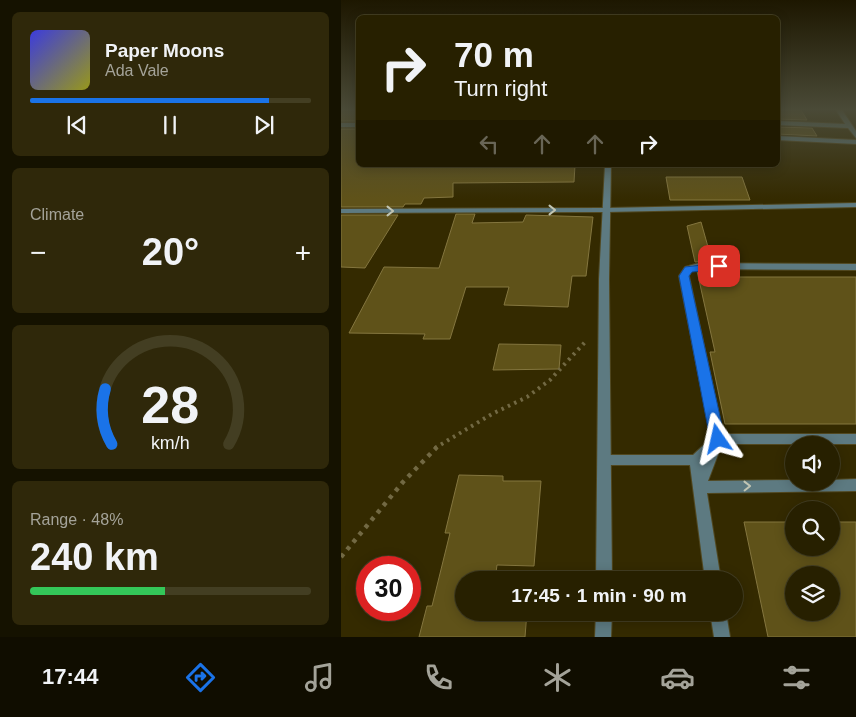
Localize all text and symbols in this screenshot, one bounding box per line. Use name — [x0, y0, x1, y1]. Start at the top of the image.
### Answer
icon: right — [371, 35, 436, 100]
text: 70 m — [454, 35, 534, 74]
text: Paper Moons — [105, 40, 224, 61]
text: Ada Vale — [105, 62, 169, 79]
text: Turn right — [454, 76, 547, 101]
icon: previous — [63, 111, 91, 139]
icon: pause — [156, 111, 184, 139]
icon: next — [250, 111, 278, 139]
icon: left — [475, 130, 503, 158]
icon: ahead — [528, 130, 556, 158]
icon: ahead — [581, 130, 609, 158]
icon: right — [634, 130, 662, 158]
one-way arrow — [548, 205, 556, 215]
text: Climate — [30, 206, 84, 223]
one-way arrow — [386, 206, 394, 216]
text: 20° — [142, 231, 199, 273]
text: − — [30, 237, 46, 268]
text: + — [295, 237, 311, 268]
pin — [698, 245, 740, 287]
icon: arrive — [705, 252, 733, 280]
text: 28 — [142, 376, 199, 434]
position arrow — [691, 412, 743, 464]
text: km/h — [151, 433, 190, 453]
map controls — [785, 436, 840, 621]
button: sound — [785, 436, 840, 491]
one-way arrow — [744, 481, 752, 492]
button: search — [785, 501, 840, 556]
text: Range · 48% — [30, 511, 123, 528]
text: 240 km — [30, 536, 159, 578]
speed limit sign: 30 — [356, 556, 421, 621]
button: layers — [785, 566, 840, 621]
text: 17:45 · 1 min · 90 m — [511, 585, 687, 606]
icon: directions — [183, 660, 218, 695]
icon: music — [302, 660, 337, 695]
icon: phone — [421, 660, 456, 695]
icon: climate — [540, 660, 575, 695]
icon: car — [660, 660, 695, 695]
icon: filters — [779, 660, 814, 695]
text: 17:44 — [42, 664, 98, 689]

